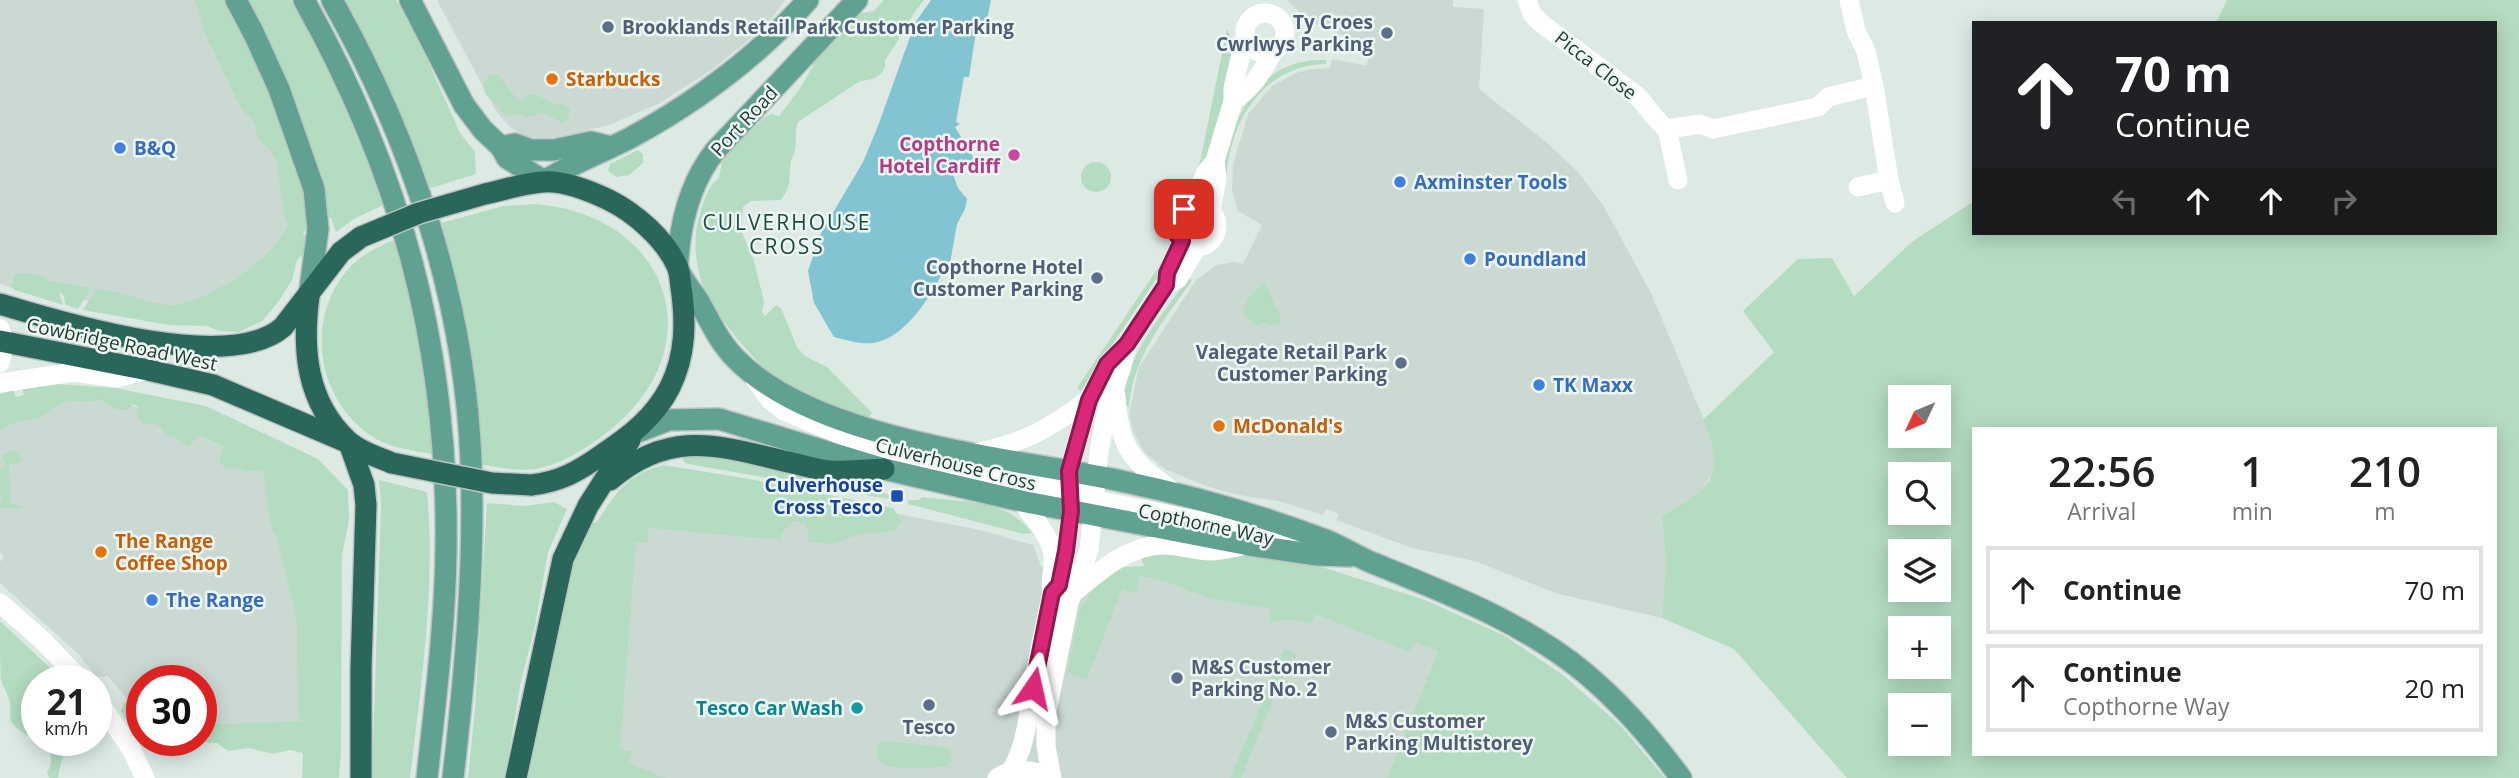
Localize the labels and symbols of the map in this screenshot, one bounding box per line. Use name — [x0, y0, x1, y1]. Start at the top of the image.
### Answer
place label: Ty Croes Cwrlwys Parking — [1216, 9, 1373, 57]
place label: Brooklands Retail Park Customer Parking — [622, 14, 1014, 40]
marker: Brooklands Retail Park Customer Parking — [600, 19, 616, 35]
marker: Ty Croes Cwrlwys Parking — [1379, 25, 1395, 41]
street label: Picca Close — [1549, 25, 1643, 105]
place label: Starbucks — [566, 66, 660, 92]
marker: Starbucks — [544, 71, 560, 87]
street label: Port Road — [705, 80, 783, 162]
place label: Copthorne Hotel Cardiff — [879, 131, 1001, 179]
place label: B&Q — [134, 135, 176, 161]
marker: B&Q — [112, 140, 128, 156]
marker: Copthorne Hotel Cardiff — [1006, 147, 1022, 163]
place label: Axminster Tools — [1414, 169, 1567, 195]
marker: Axminster Tools — [1392, 174, 1408, 190]
pin — [1154, 179, 1214, 239]
district label: CULVERHOUSE CROSS — [703, 208, 871, 260]
place label: Poundland — [1484, 246, 1586, 272]
marker: Poundland — [1462, 251, 1478, 267]
place label: Copthorne Hotel Customer Parking — [913, 254, 1083, 302]
marker: Copthorne Hotel Customer Parking — [1089, 270, 1105, 286]
street label: Cowbridge Road West — [24, 311, 220, 377]
place label: Valegate Retail Park Customer Parking — [1196, 339, 1387, 387]
marker: Valegate Retail Park Customer Parking — [1393, 355, 1409, 371]
place label: TK Maxx — [1553, 372, 1633, 398]
marker: TK Maxx — [1531, 377, 1547, 393]
north arrow — [1888, 385, 1951, 448]
place label: McDonald's — [1233, 413, 1343, 439]
marker: McDonald's — [1211, 418, 1227, 434]
street label: Culverhouse Cross — [873, 431, 1039, 497]
place label: Culverhouse Cross Tesco — [765, 472, 883, 520]
marker: Culverhouse Cross Tesco — [889, 488, 905, 504]
street label: Copthorne Way — [1136, 497, 1276, 551]
place label: The Range Coffee Shop — [115, 528, 228, 576]
marker: The Range Coffee Shop — [93, 544, 109, 560]
place label: The Range — [166, 587, 264, 613]
marker: The Range — [144, 592, 160, 608]
position arrow — [996, 651, 1070, 725]
place label: M&S Customer Parking No. 2 — [1191, 654, 1331, 702]
speed limit sign: 30 — [126, 665, 217, 756]
marker: M&S Customer Parking No. 2 — [1169, 670, 1185, 686]
place label: Tesco Car Wash — [696, 695, 843, 721]
marker: Tesco — [921, 697, 937, 713]
marker: Tesco Car Wash — [849, 700, 865, 716]
place label: M&S Customer Parking Multistorey — [1345, 708, 1533, 756]
place label: Tesco — [902, 714, 956, 740]
marker: M&S Customer Parking Multistorey — [1323, 724, 1339, 740]

